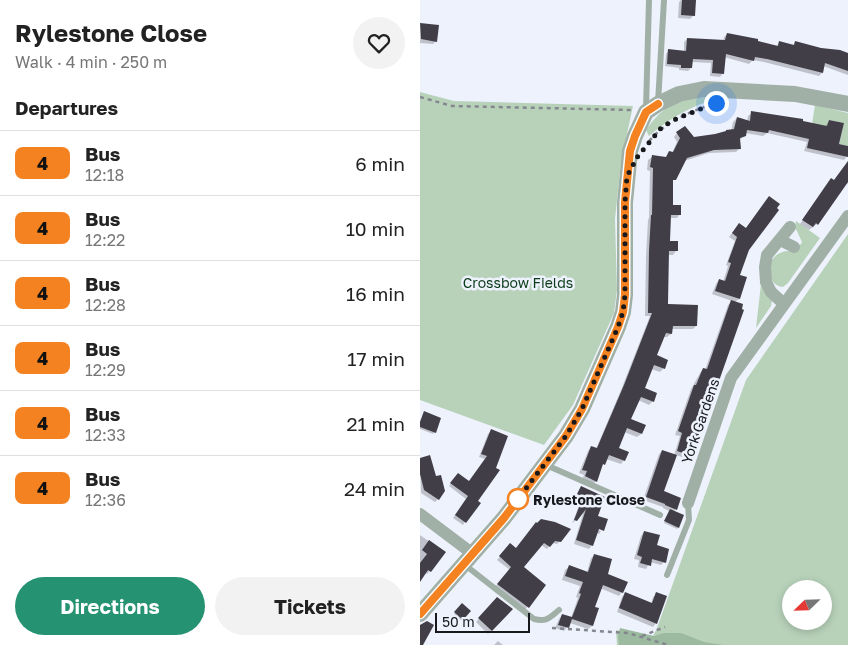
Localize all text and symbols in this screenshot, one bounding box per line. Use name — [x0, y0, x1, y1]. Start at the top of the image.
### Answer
button: heart — [353, 17, 405, 69]
text: Rylestone Close — [15, 18, 207, 47]
text: Walk · 4 min · 250 m — [15, 52, 167, 72]
your location — [704, 91, 729, 116]
text: Departures — [15, 96, 118, 119]
text: Bus — [85, 142, 120, 165]
text: 4 — [37, 152, 48, 174]
text: 6 min — [355, 152, 405, 175]
text: 12:18 — [85, 165, 124, 185]
text: Bus — [85, 207, 120, 230]
text: 4 — [37, 217, 48, 239]
text: 10 min — [346, 217, 405, 240]
text: 12:22 — [85, 230, 125, 250]
text: Bus — [85, 272, 120, 295]
park label: Crossbow Fields — [463, 274, 573, 291]
text: 4 — [37, 282, 48, 304]
text: 16 min — [346, 282, 405, 305]
text: 12:28 — [85, 295, 126, 315]
text: Bus — [85, 337, 120, 360]
text: 4 — [37, 347, 48, 369]
text: 17 min — [347, 347, 405, 370]
text: 12:29 — [85, 360, 126, 380]
street label: York Gardens — [677, 376, 723, 466]
text: Bus — [85, 402, 120, 425]
text: 4 — [37, 412, 48, 434]
text: 21 min — [346, 412, 405, 435]
text: 12:33 — [85, 425, 126, 445]
text: Bus — [85, 467, 120, 490]
text: 4 — [37, 477, 48, 499]
text: 24 min — [344, 477, 405, 500]
marker: Rylestone Close — [507, 488, 529, 510]
text: 12:36 — [85, 490, 126, 510]
place label: Rylestone Close — [533, 491, 645, 508]
button: Directions — [15, 577, 205, 635]
button: Tickets — [215, 577, 405, 635]
north arrow — [782, 580, 832, 630]
map controls — [782, 580, 832, 630]
scale bar — [435, 610, 530, 633]
text: 50 m — [442, 613, 475, 630]

